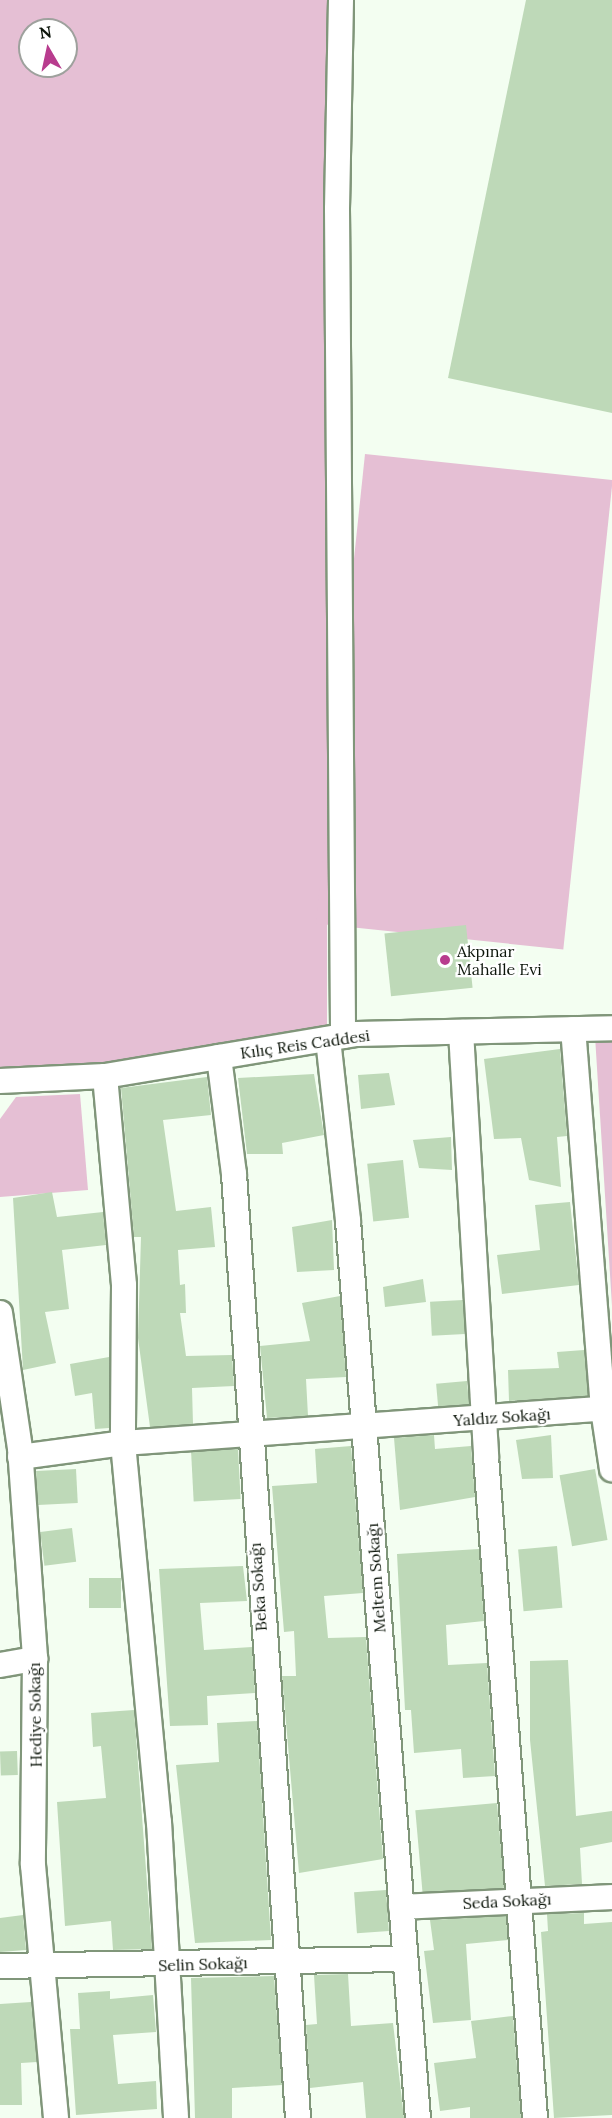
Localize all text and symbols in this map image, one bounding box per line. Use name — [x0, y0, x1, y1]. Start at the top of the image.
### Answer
north arrow — [18, 18, 78, 78]
text: N — [38, 21, 53, 43]
place label: Akpınar Mahalle Evi — [457, 941, 542, 979]
marker: Akpınar Mahalle Evi — [438, 953, 452, 967]
street label: Kılıç Reis Caddesi — [239, 1025, 371, 1063]
street label: Yaldız Sokağı — [453, 1404, 551, 1430]
street label: Meltem Sokağı — [363, 1522, 389, 1634]
street label: Beka Sokağı — [245, 1542, 271, 1632]
street label: Hediye Sokağı — [24, 1662, 46, 1768]
street label: Seda Sokağı — [462, 1889, 552, 1913]
street label: Selin Sokağı — [158, 1953, 248, 1975]

